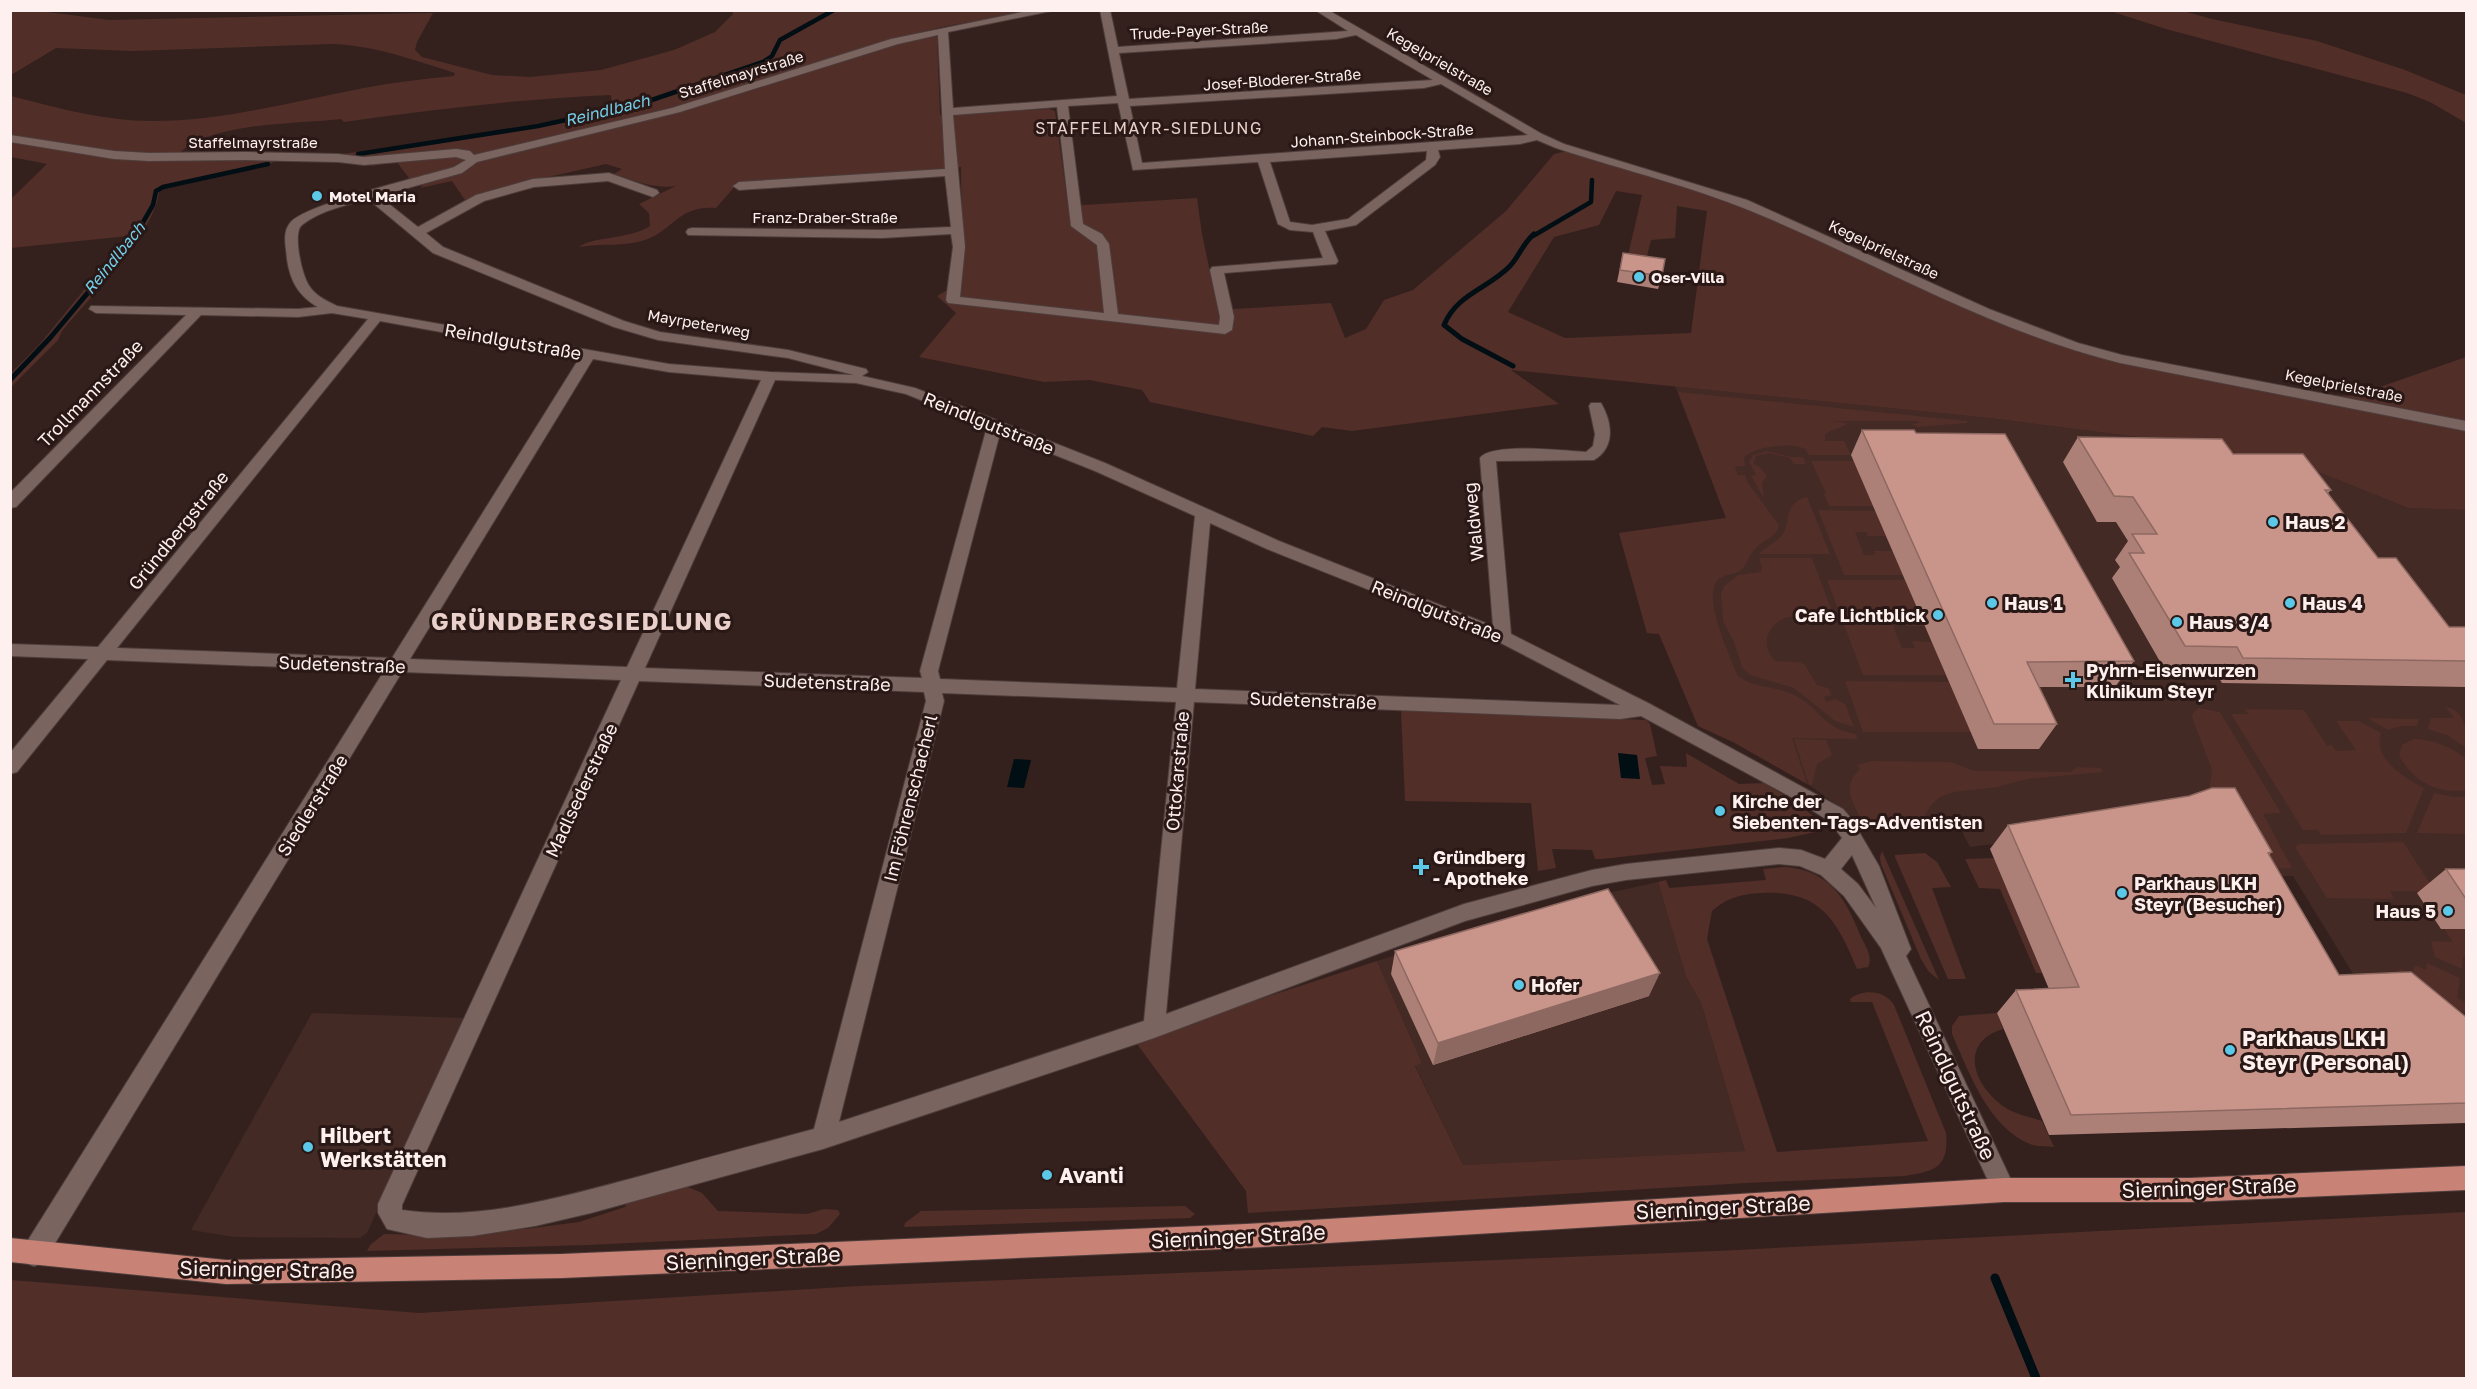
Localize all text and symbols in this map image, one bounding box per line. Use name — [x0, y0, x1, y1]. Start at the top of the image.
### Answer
street label: Trude-Payer-Straße — [1129, 17, 1269, 43]
street label: Kegelprielstraße — [1384, 23, 1497, 99]
street label: Staffelmayrstraße — [676, 46, 806, 102]
street label: Josef-Bloderer-Straße — [1202, 64, 1362, 94]
water label: Reindlbach — [563, 90, 653, 130]
district label: STAFFELMAYR-SIEDLUNG — [1035, 118, 1263, 138]
street label: Johann-Steinbock-Straße — [1290, 120, 1474, 150]
street label: Staffelmayrstraße — [188, 133, 318, 151]
place label: Motel Maria — [329, 187, 416, 205]
marker: Motel Maria — [310, 189, 324, 203]
street label: Franz-Draber-Straße — [752, 208, 898, 226]
street label: Kegelprielstraße — [1826, 216, 1942, 283]
water label: Reindlbach — [79, 217, 150, 298]
place label: Oser-Villa — [1651, 268, 1724, 286]
marker: Oser-Villa — [1632, 270, 1646, 284]
street label: Mayrpeterweg — [646, 305, 752, 341]
street label: Reindlgutstraße — [443, 318, 583, 364]
street label: Trollmannstraße — [33, 334, 147, 452]
street label: Kegelprielstraße — [2284, 365, 2405, 405]
street label: Reindlgutstraße — [921, 387, 1057, 459]
street label: Gründbergstraße — [123, 466, 233, 594]
street label: Waldweg — [1458, 481, 1488, 563]
place label: Haus 2 — [2285, 511, 2345, 533]
marker: Haus 2 — [2266, 515, 2280, 529]
street label: Reindlgutstraße — [1369, 575, 1505, 647]
place label: Haus 1 — [2004, 592, 2063, 614]
place label: Haus 4 — [2302, 592, 2363, 614]
marker: Haus 1 — [1985, 596, 1999, 610]
marker: Haus 4 — [2283, 596, 2297, 610]
place label: Cafe Lichtblick — [1795, 604, 1927, 626]
district label: GRÜNDBERGSIEDLUNG — [431, 606, 733, 635]
marker: Cafe Lichtblick — [1931, 608, 1945, 622]
place label: Haus 3/4 — [2189, 611, 2269, 633]
marker: Haus 3/4 — [2170, 615, 2184, 629]
street label: Sudetenstraße — [278, 651, 406, 677]
place label: Pyhrn-Eisenwurzen Klinikum Steyr — [2086, 659, 2256, 702]
street label: Sudetenstraße — [763, 669, 891, 695]
marker: Pyhrn-Eisenwurzen Klinikum Steyr — [2064, 671, 2082, 689]
street label: Sudetenstraße — [1249, 687, 1377, 713]
street label: Ottokarstraße — [1161, 710, 1193, 832]
street label: Im Föhrenschacherl — [879, 712, 941, 884]
street label: Madlsederstraße — [540, 719, 622, 861]
street label: Siedlerstraße — [272, 750, 352, 860]
place label: Kirche der Siebenten-Tags-Adventisten — [1732, 790, 1983, 833]
marker: Kirche der Siebenten-Tags-Adventisten — [1713, 804, 1727, 818]
place label: Gründberg - Apotheke — [1433, 846, 1529, 889]
marker: Gründberg - Apotheke — [1414, 860, 1428, 874]
place label: Parkhaus LKH Steyr (Besucher) — [2134, 872, 2282, 915]
marker: Parkhaus LKH Steyr (Besucher) — [2115, 886, 2129, 900]
place label: Haus 5 — [2376, 900, 2436, 922]
marker: Haus 5 — [2441, 904, 2455, 918]
place label: Hofer — [1531, 974, 1580, 996]
marker: Hofer — [1512, 978, 1526, 992]
street label: Reindlgutstraße — [1910, 1006, 2002, 1164]
place label: Parkhaus LKH Steyr (Personal) — [2242, 1025, 2409, 1075]
marker: Parkhaus LKH Steyr (Personal) — [2223, 1043, 2237, 1057]
place label: Hilbert Werkstätten — [320, 1122, 447, 1172]
marker: Hilbert Werkstätten — [301, 1140, 315, 1154]
place label: Avanti — [1059, 1162, 1124, 1188]
marker: Avanti — [1040, 1168, 1054, 1182]
street label: Sierninger Straße — [2121, 1171, 2297, 1203]
street label: Sierninger Straße — [1635, 1189, 1811, 1225]
street label: Sierninger Straße — [1150, 1218, 1326, 1254]
street label: Sierninger Straße — [665, 1240, 841, 1276]
street label: Sierninger Straße — [179, 1254, 355, 1284]

